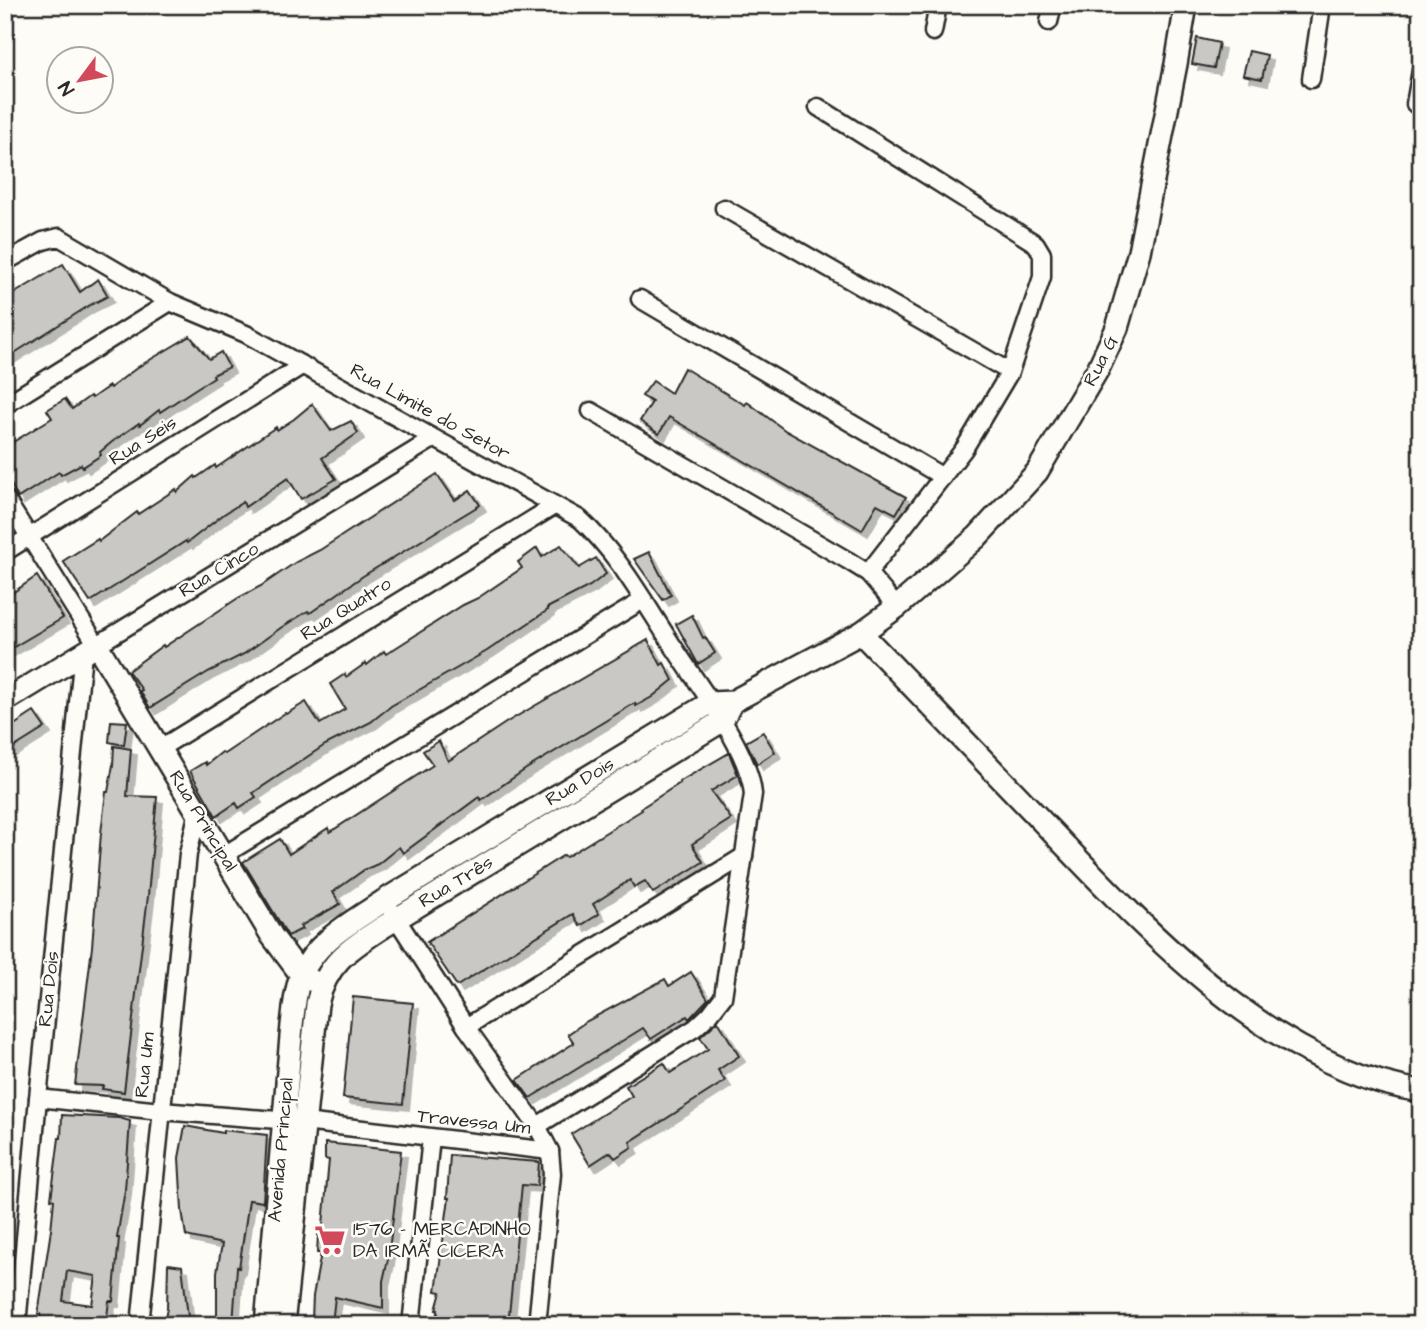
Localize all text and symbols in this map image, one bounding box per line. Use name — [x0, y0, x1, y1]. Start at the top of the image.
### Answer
north arrow — [46, 46, 116, 116]
text: N — [52, 76, 81, 100]
street label: Rua G — [1077, 331, 1125, 391]
street label: Rua Limite do Setor — [345, 357, 515, 467]
street label: Rua Seis — [104, 410, 182, 472]
street label: Rua Cinco — [174, 535, 264, 604]
street label: Rua Quatro — [296, 570, 397, 648]
street label: Rua Dois — [541, 751, 619, 813]
street label: Rua Principal — [162, 765, 244, 877]
street label: Rua Três — [414, 849, 498, 915]
street label: Rua Dois — [32, 950, 66, 1028]
street label: Rua Um — [128, 1031, 162, 1099]
street label: Avenida Principal — [261, 1077, 301, 1223]
street label: Travessa Um — [416, 1103, 532, 1141]
place label: 1576 - MERCADINHO DA IRMÃ CICERA — [353, 1216, 531, 1265]
supermarket icon: 1576 - MERCADINHO DA IRMÃ CICERA — [313, 1223, 347, 1257]

